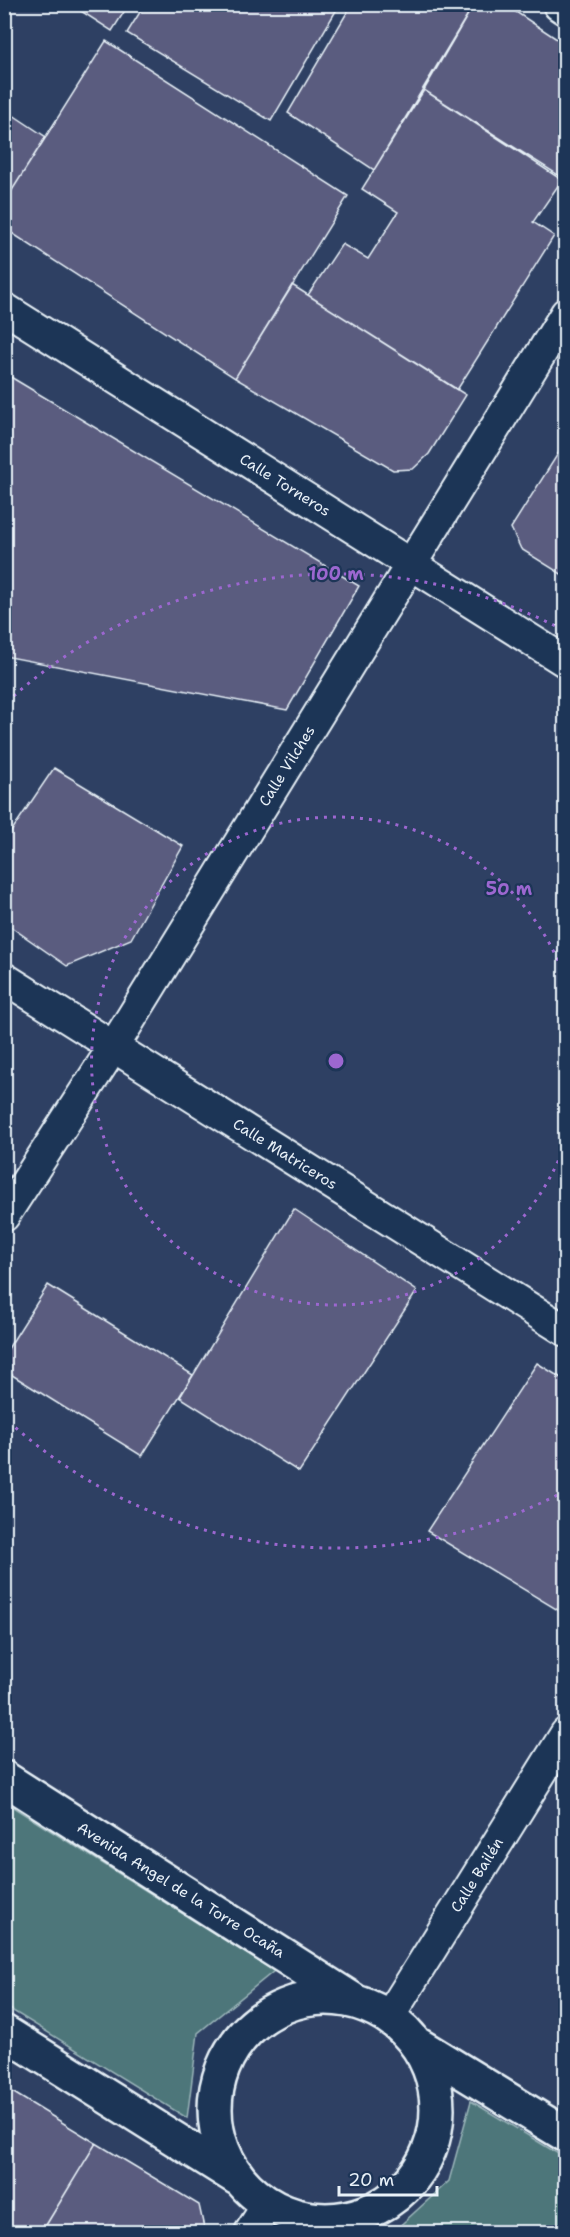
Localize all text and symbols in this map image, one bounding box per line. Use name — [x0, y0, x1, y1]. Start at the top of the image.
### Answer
street label: Calle Torneros — [236, 449, 334, 521]
text: 100 m — [308, 562, 364, 586]
street label: Calle Vilches — [254, 722, 320, 810]
text: 50 m — [486, 877, 533, 901]
centre of rings — [326, 1051, 346, 1071]
street label: Calle Matriceros — [229, 1114, 341, 1194]
street label: Avenida Angel de la Torre Ocaña — [73, 1818, 289, 1963]
street label: Calle Bailén — [446, 1834, 508, 1916]
scale bar — [339, 2159, 436, 2197]
text: 20 m — [348, 2168, 394, 2192]

